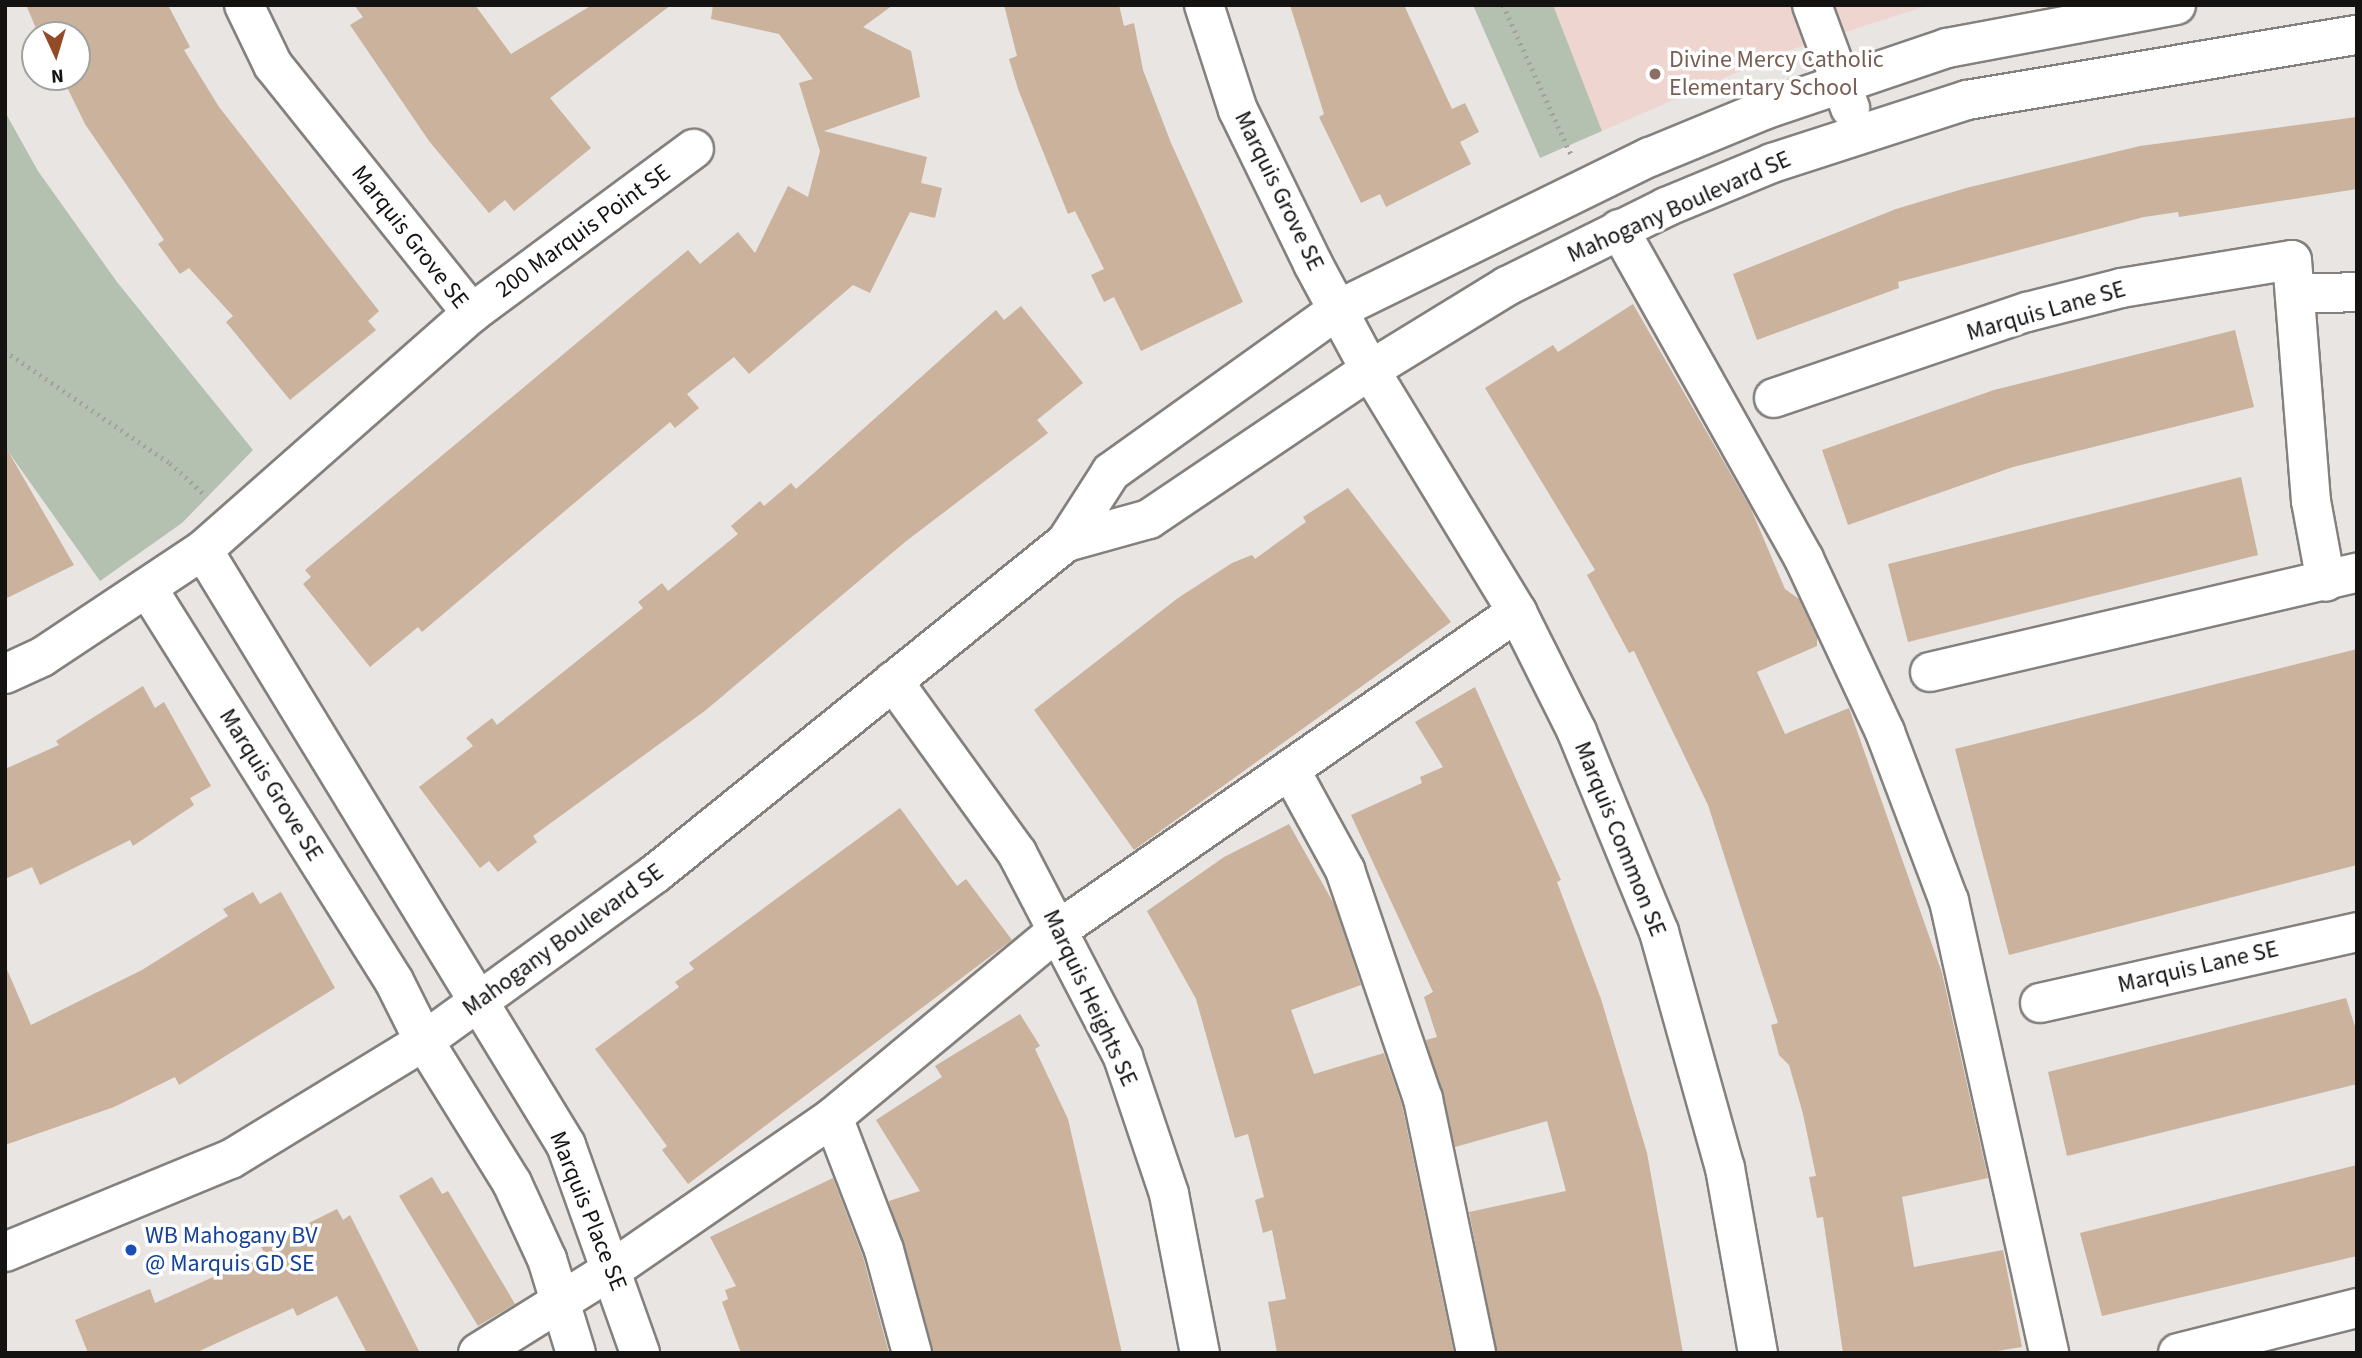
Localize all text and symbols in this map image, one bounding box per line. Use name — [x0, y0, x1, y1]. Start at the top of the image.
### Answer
north arrow — [21, 21, 91, 91]
place label: Divine Mercy Catholic Elementary School — [1669, 46, 1884, 102]
text: N — [50, 62, 65, 89]
marker: Divine Mercy Catholic Elementary School — [1647, 66, 1663, 82]
street label: Marquis Grove SE — [1228, 107, 1330, 275]
street label: Mahogany Boulevard SE — [1563, 145, 1795, 269]
street label: 200 Marquis Point SE — [490, 158, 676, 304]
street label: Marquis Grove SE — [345, 160, 475, 314]
street label: Marquis Lane SE — [1963, 275, 2129, 347]
street label: Marquis Grove SE — [213, 704, 329, 866]
street label: Marquis Common SE — [1568, 737, 1672, 941]
street label: Mahogany Boulevard SE — [457, 857, 669, 1023]
street label: Marquis Heights SE — [1036, 905, 1144, 1091]
street label: Marquis Lane SE — [2115, 935, 2281, 999]
street label: Marquis Place SE — [543, 1127, 633, 1295]
place label: WB Mahogany BV @ Marquis GD SE — [145, 1222, 318, 1278]
marker: WB Mahogany BV @ Marquis GD SE — [123, 1242, 139, 1258]

